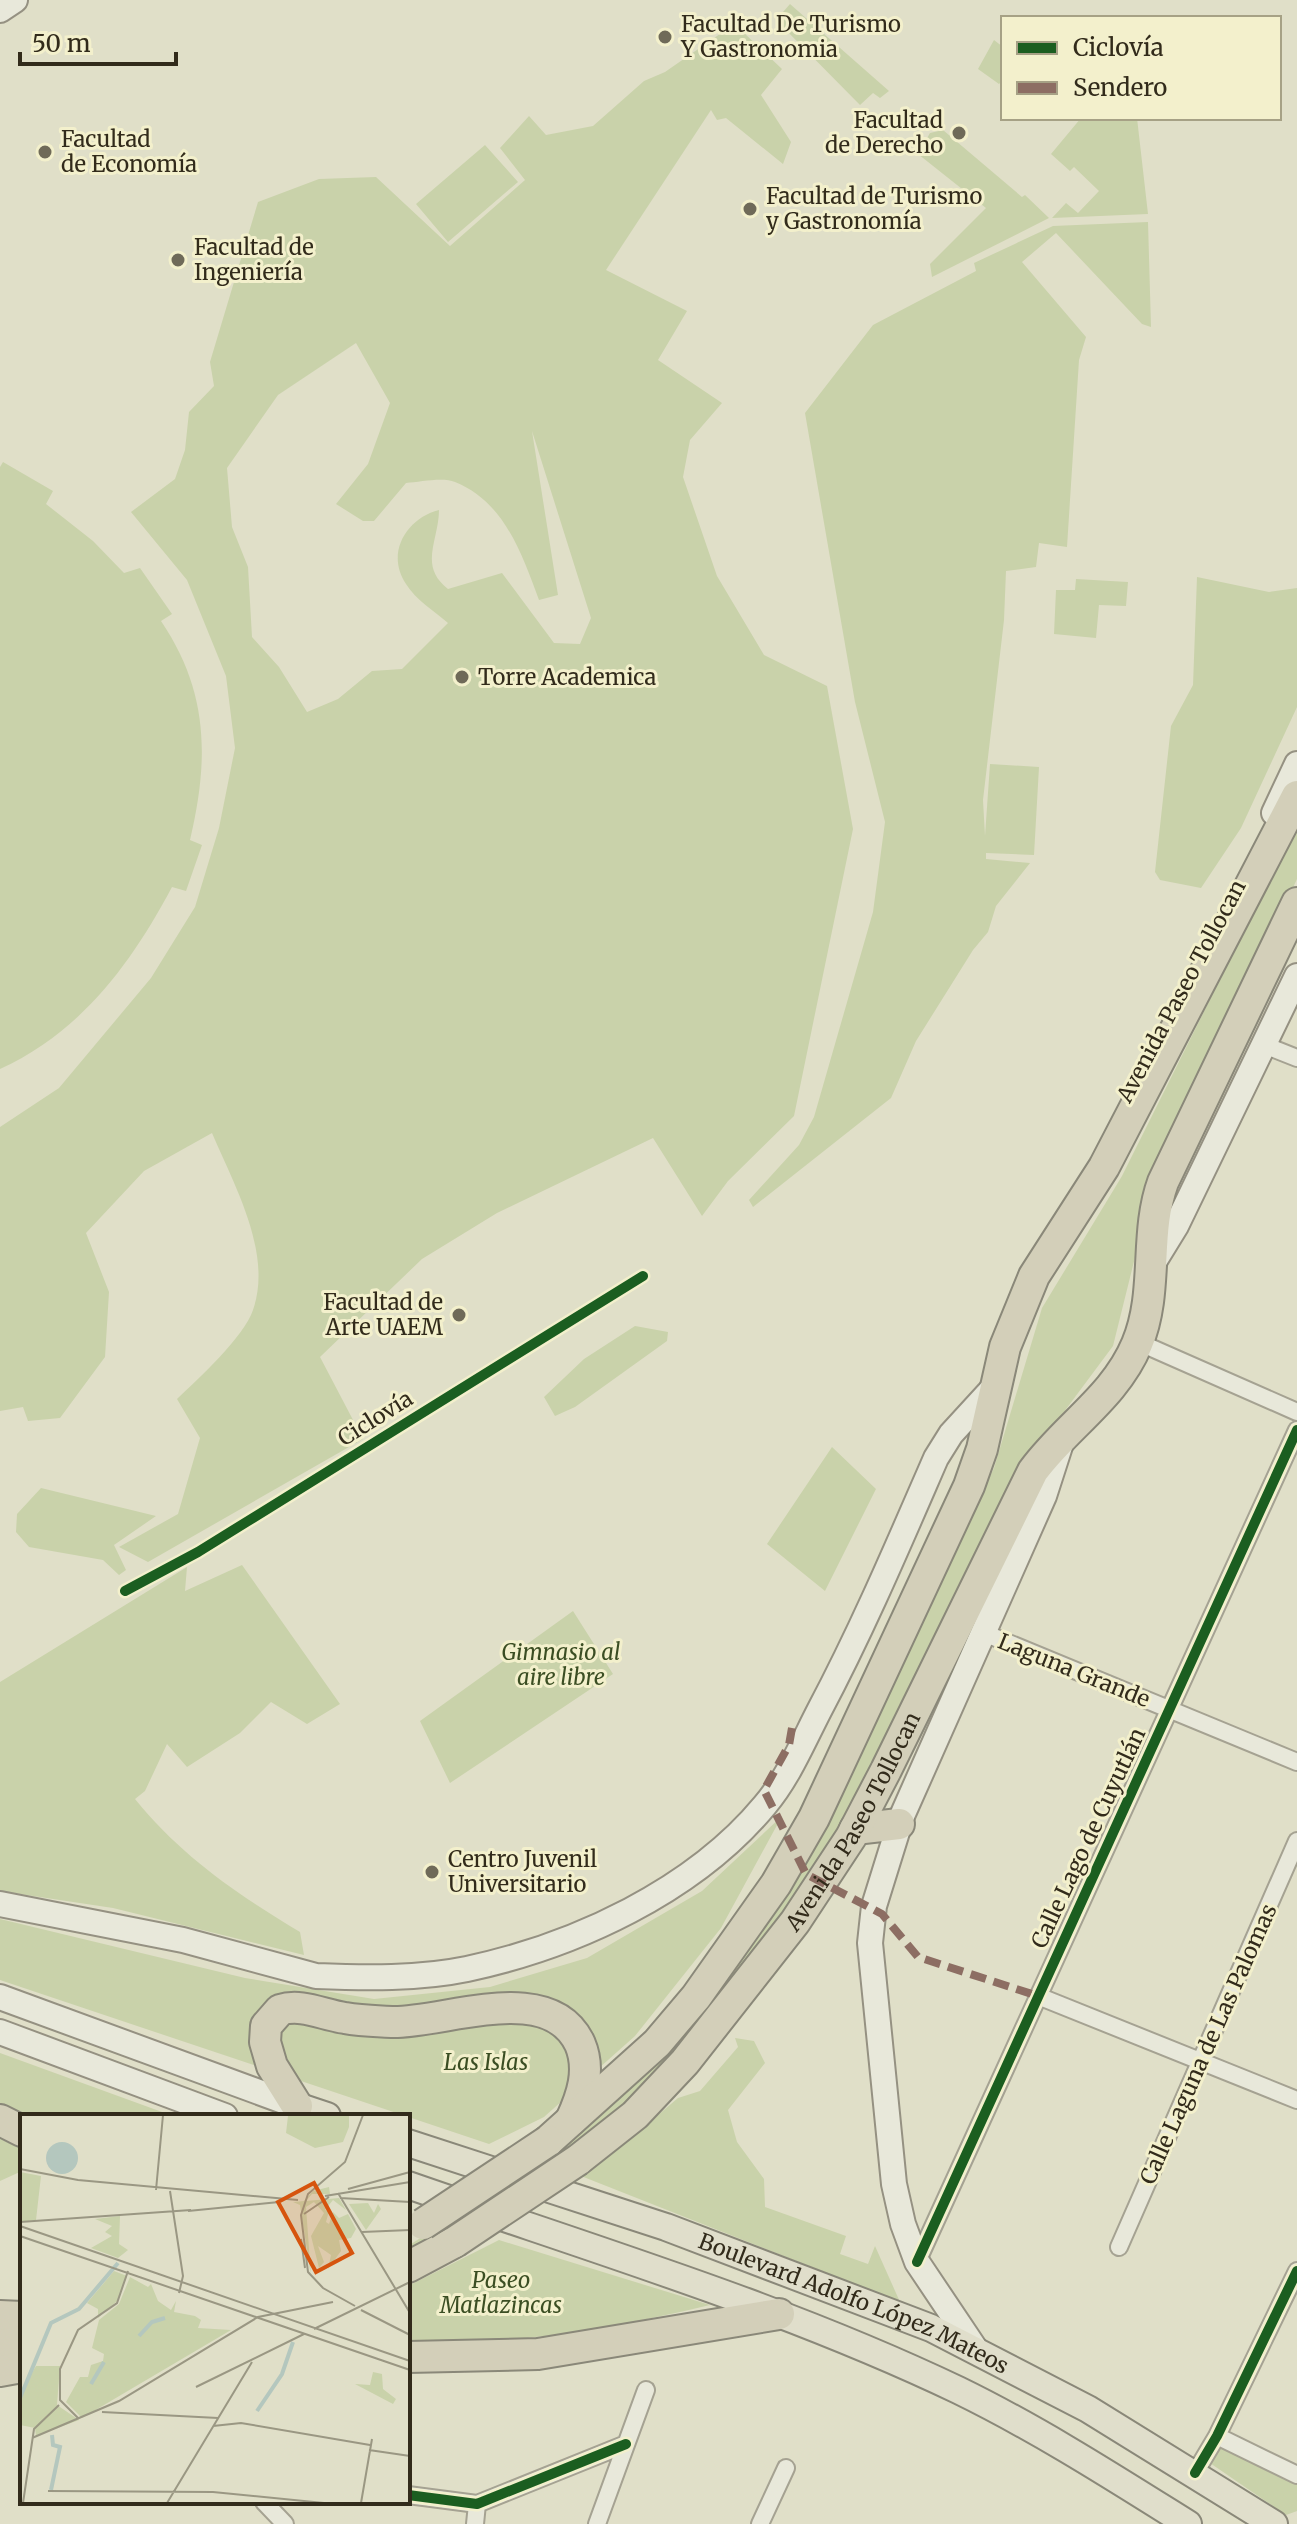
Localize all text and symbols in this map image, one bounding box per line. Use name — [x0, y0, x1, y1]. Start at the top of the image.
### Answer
place label: Facultad De Turismo Y Gastronomia — [680, 10, 901, 63]
scale bar — [20, 16, 176, 66]
legend — [1001, 16, 1281, 120]
text: 50 m — [32, 28, 91, 59]
marker: Facultad De Turismo Y Gastronomia — [656, 28, 674, 46]
text: Ciclovía — [1073, 32, 1164, 63]
text: Sendero — [1073, 72, 1167, 103]
place label: Facultad de Derecho — [825, 106, 943, 159]
marker: Facultad de Derecho — [950, 124, 968, 142]
place label: Facultad de Economía — [61, 125, 197, 178]
marker: Facultad de Economía — [36, 143, 54, 161]
place label: Facultad de Turismo y Gastronomía — [766, 182, 982, 235]
marker: Facultad de Turismo y Gastronomía — [741, 200, 759, 218]
place label: Facultad de Ingeniería — [194, 233, 314, 286]
marker: Facultad de Ingeniería — [169, 251, 187, 269]
place label: Torre Academica — [478, 663, 656, 691]
marker: Torre Academica — [453, 668, 471, 686]
street label: Avenida Paseo Tollocan — [1110, 875, 1252, 1108]
place label: Facultad de Arte UAEM — [323, 1288, 443, 1341]
marker: Facultad de Arte UAEM — [450, 1306, 468, 1324]
street label: Ciclovía — [332, 1384, 418, 1452]
street label: Laguna Grande — [994, 1627, 1154, 1713]
park label: Gimnasio al aire libre — [502, 1638, 620, 1691]
street label: Avenida Paseo Tollocan — [779, 1707, 927, 1937]
street label: Calle Lago de Cuyutlán — [1025, 1723, 1152, 1953]
place label: Centro Juvenil Universitario — [448, 1845, 597, 1898]
marker: Centro Juvenil Universitario — [423, 1863, 441, 1881]
street label: Calle Laguna de Las Palomas — [1133, 1900, 1283, 2188]
park label: Las Islas — [444, 2048, 528, 2076]
inset map — [20, 2114, 410, 2504]
street label: Boulevard Adolfo López Mateos — [695, 2227, 1014, 2380]
park label: Paseo Matlazincas — [439, 2266, 562, 2319]

